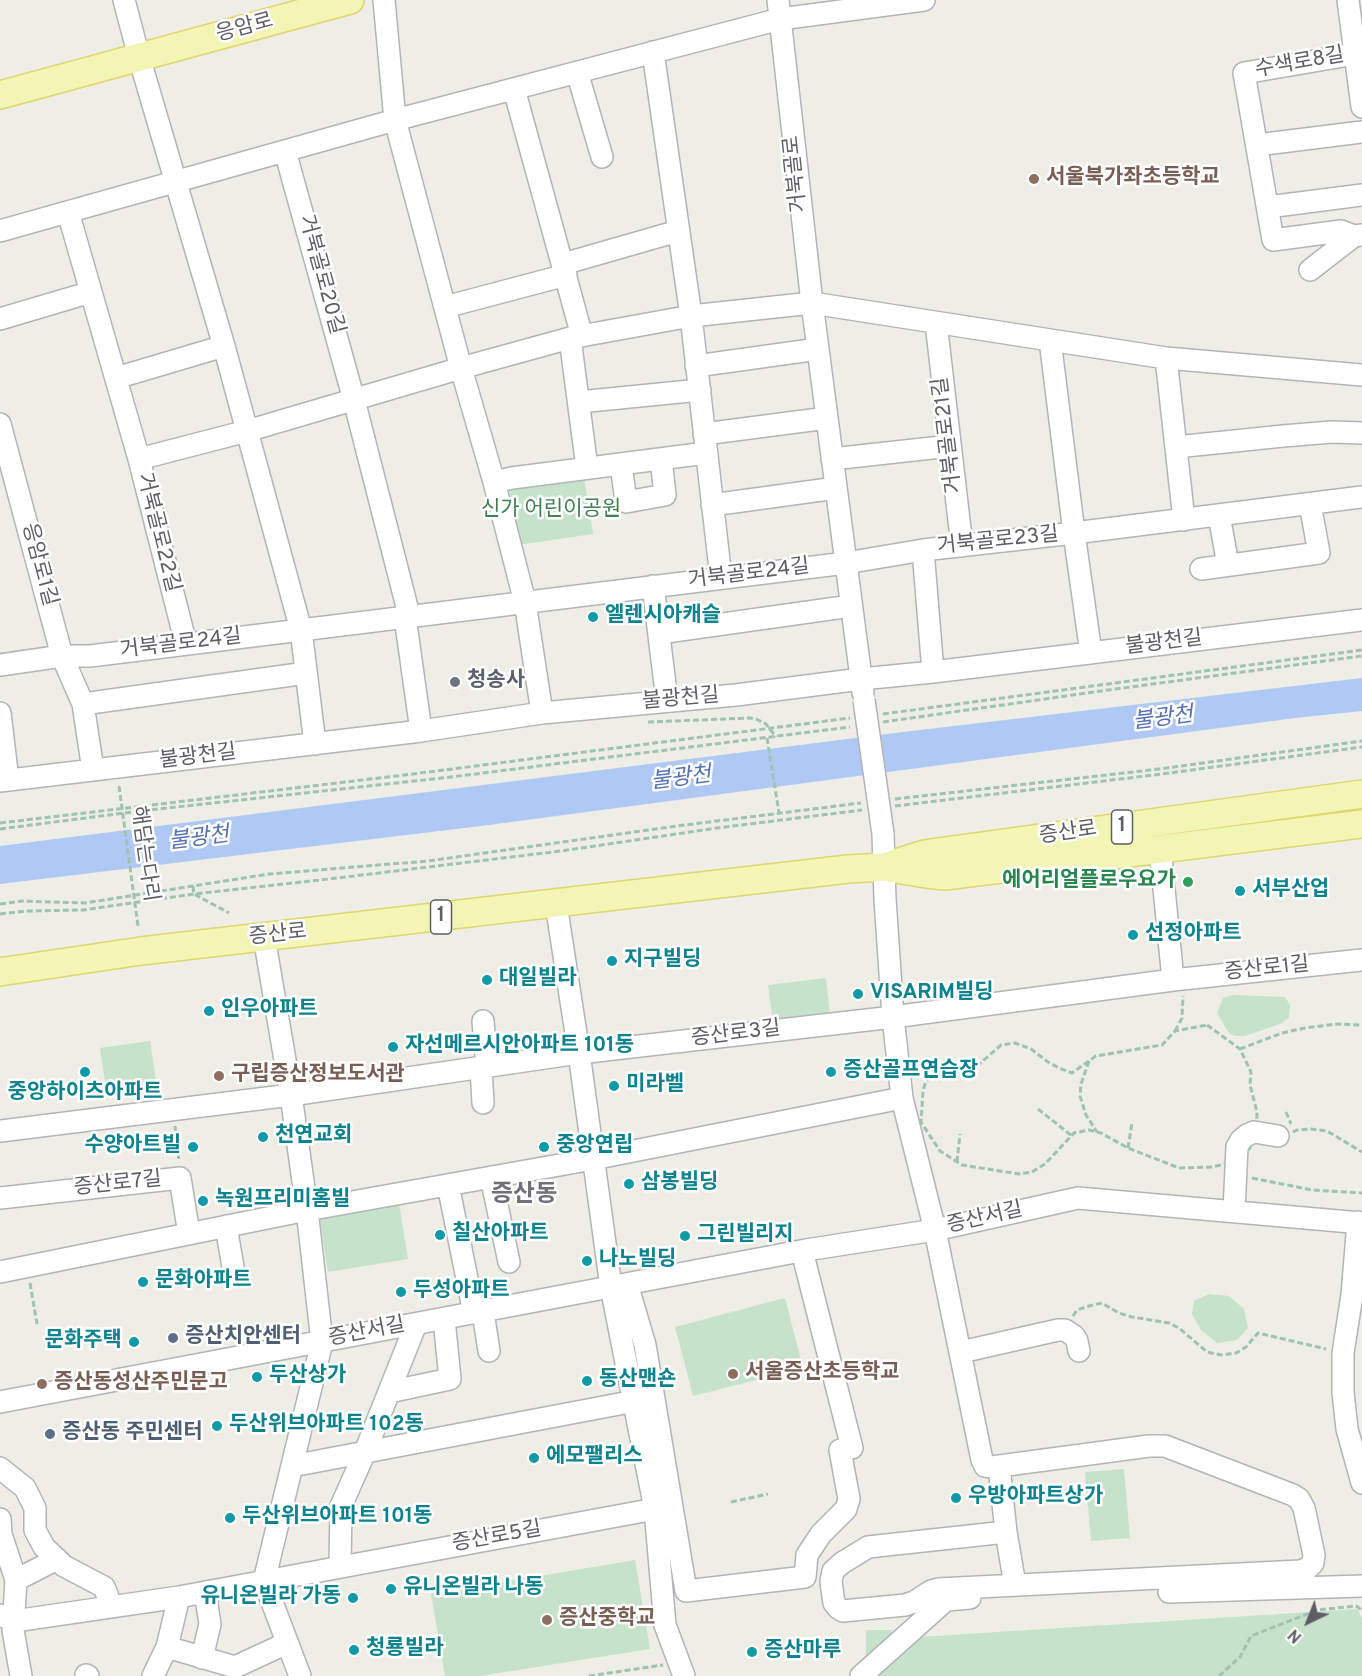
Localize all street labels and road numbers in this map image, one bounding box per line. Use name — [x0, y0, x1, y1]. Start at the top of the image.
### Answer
street label: 응암로 — [214, 9, 276, 49]
street label: 수색로8길 — [1253, 44, 1347, 84]
street label: 거북골로 — [780, 134, 814, 214]
street label: 거북골로20길 — [292, 212, 348, 338]
street label: 거북골로21길 — [929, 375, 969, 495]
street label: 거북골로22길 — [130, 471, 184, 595]
street label: 응암로1길 — [15, 521, 61, 609]
street label: 거북골로23길 — [936, 523, 1060, 561]
street label: 거북골로24길 — [687, 555, 811, 595]
street label: 거북골로24길 — [119, 625, 243, 665]
street label: 불광천길 — [1124, 627, 1204, 661]
street label: 불광천길 — [641, 684, 721, 716]
street label: 불광천길 — [158, 741, 238, 775]
street label: 해담는다리 — [124, 804, 162, 904]
road number: 1 — [1112, 810, 1132, 844]
street label: 증산로 — [1038, 817, 1098, 851]
road number: 1 — [430, 900, 452, 934]
street label: 증산로 — [248, 920, 308, 952]
street label: 증산로1길 — [1223, 953, 1311, 987]
street label: 증산로3길 — [690, 1017, 782, 1053]
street label: 증산로7길 — [73, 1168, 163, 1202]
street label: 증산서길 — [945, 1198, 1025, 1240]
street label: 증산서길 — [327, 1313, 407, 1353]
street label: 증산로5길 — [450, 1518, 544, 1558]

